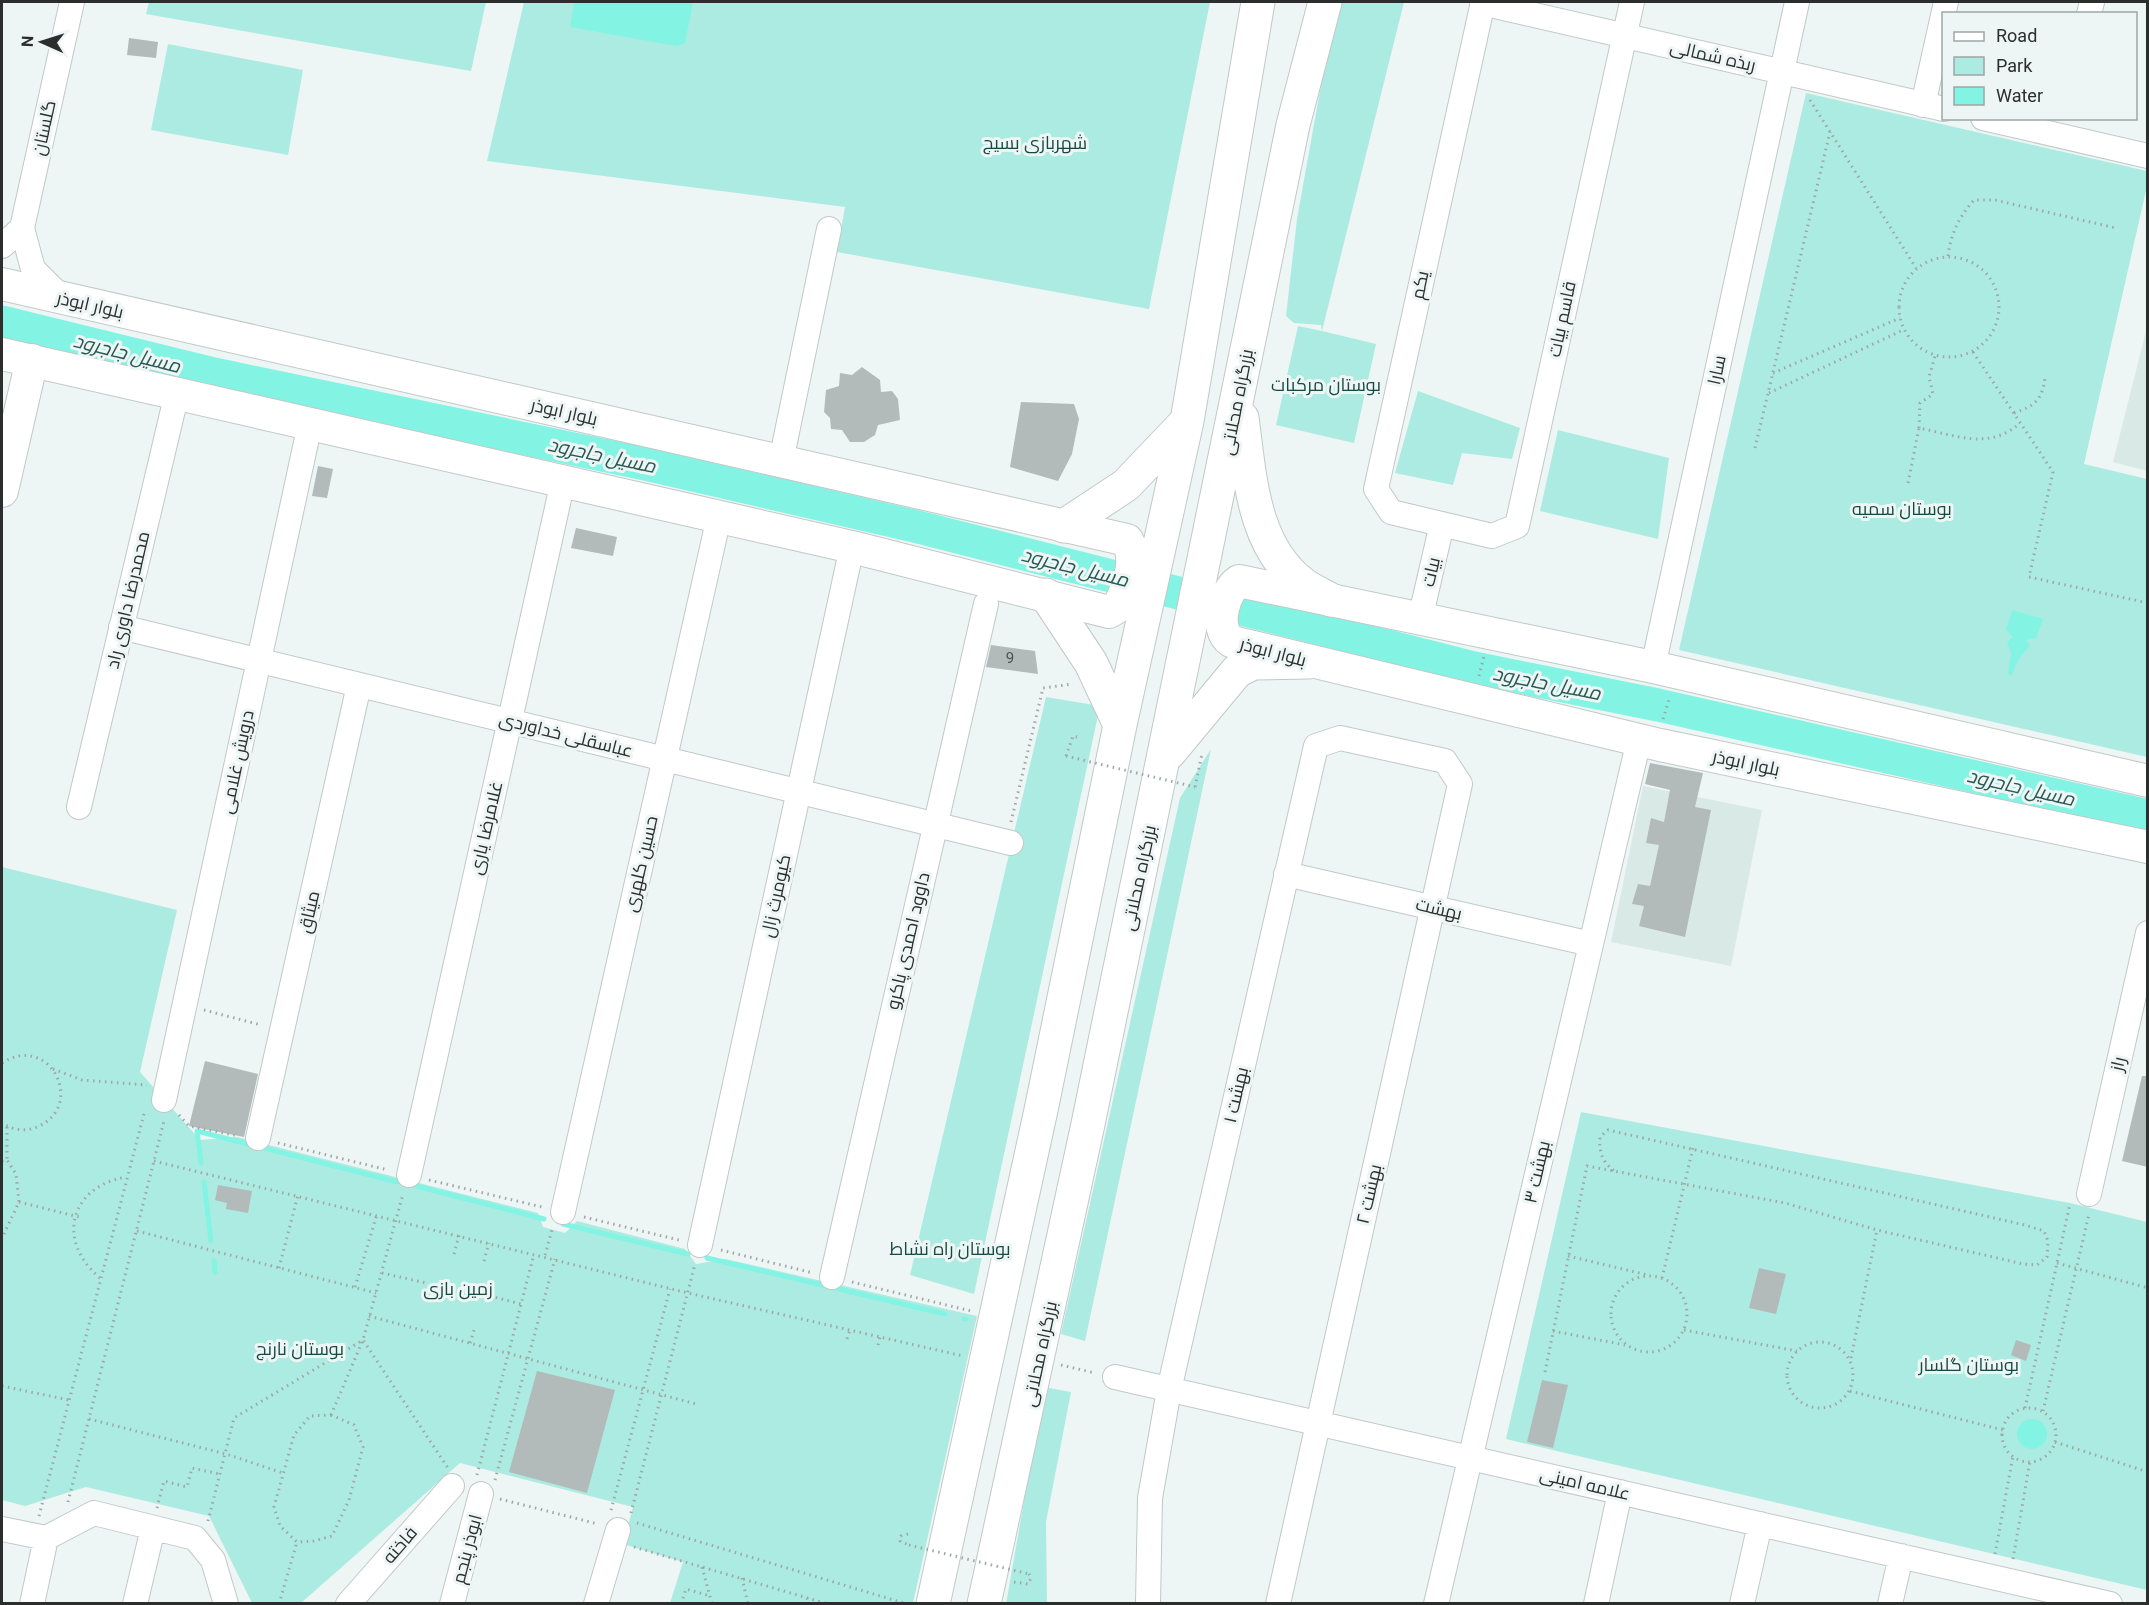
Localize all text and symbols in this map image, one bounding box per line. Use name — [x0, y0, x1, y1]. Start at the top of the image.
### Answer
north arrow — [12, 12, 72, 72]
legend — [1942, 12, 2137, 120]
text: Road — [1996, 25, 2037, 46]
text: N — [18, 35, 37, 47]
street label: ربذه شمالی — [1668, 35, 1758, 77]
text: Park — [1996, 55, 2033, 76]
text: Water — [1996, 85, 2043, 106]
street label: گلستان — [27, 98, 61, 158]
park label: شهربازی بسیج — [983, 132, 1087, 155]
street label: یکم — [1406, 269, 1435, 301]
street label: قاسم بیات — [1543, 279, 1582, 359]
street label: بلوار ابوذر — [53, 286, 126, 323]
water label: مسیل جاجرود — [71, 328, 184, 378]
street label: بزرگراه محلاتی — [1216, 347, 1258, 457]
street label: سارا — [1703, 353, 1731, 387]
park label: بوستان مرکبات — [1271, 374, 1381, 396]
street label: بلوار ابوذر — [527, 393, 600, 430]
water label: مسیل جاجرود — [546, 432, 659, 478]
park label: بوستان سمیه — [1852, 498, 1952, 520]
street label: محمدرضا داوری راد — [101, 529, 155, 671]
water label: مسیل جاجرود — [1019, 542, 1132, 592]
street label: بیات — [1417, 555, 1444, 589]
street label: بلوار ابوذر — [1236, 632, 1309, 671]
house number: 9 — [1006, 649, 1014, 667]
water label: مسیل جاجرود — [1491, 661, 1604, 705]
street label: درویش غلامی — [215, 708, 259, 816]
street label: عباسقلی خداوردی — [497, 708, 635, 762]
street label: بلوار ابوذر — [1709, 745, 1782, 781]
water label: مسیل جاجرود — [1965, 763, 2078, 811]
street label: غلامرضا یاری — [465, 779, 507, 877]
street label: حسین کلهری — [619, 814, 663, 914]
street label: بزرگراه محلاتی — [1117, 823, 1161, 933]
street label: کیومرث زال — [756, 853, 796, 939]
street label: داوود احمدی پاکرو — [882, 870, 935, 1012]
street label: میثاق — [293, 889, 326, 936]
street label: بهشت — [1414, 893, 1464, 925]
street label: راز — [2105, 1055, 2130, 1074]
street label: بهشت ۱ — [1219, 1065, 1253, 1125]
street label: بهشت ۳ — [1519, 1139, 1555, 1205]
street label: بهشت ۲ — [1351, 1162, 1387, 1226]
park label: بوستان راه نشاط — [889, 1238, 1011, 1260]
park label: زمین بازی — [423, 1278, 493, 1300]
street label: بزرگراه محلاتی — [1018, 1299, 1062, 1409]
park label: بوستان نارنج — [256, 1338, 344, 1361]
park label: بوستان گلسار — [1918, 1354, 2019, 1376]
street label: علامه امینی — [1538, 1463, 1632, 1505]
street label: ابوذر پنجم — [447, 1512, 488, 1586]
street label: فاخته — [378, 1522, 421, 1567]

